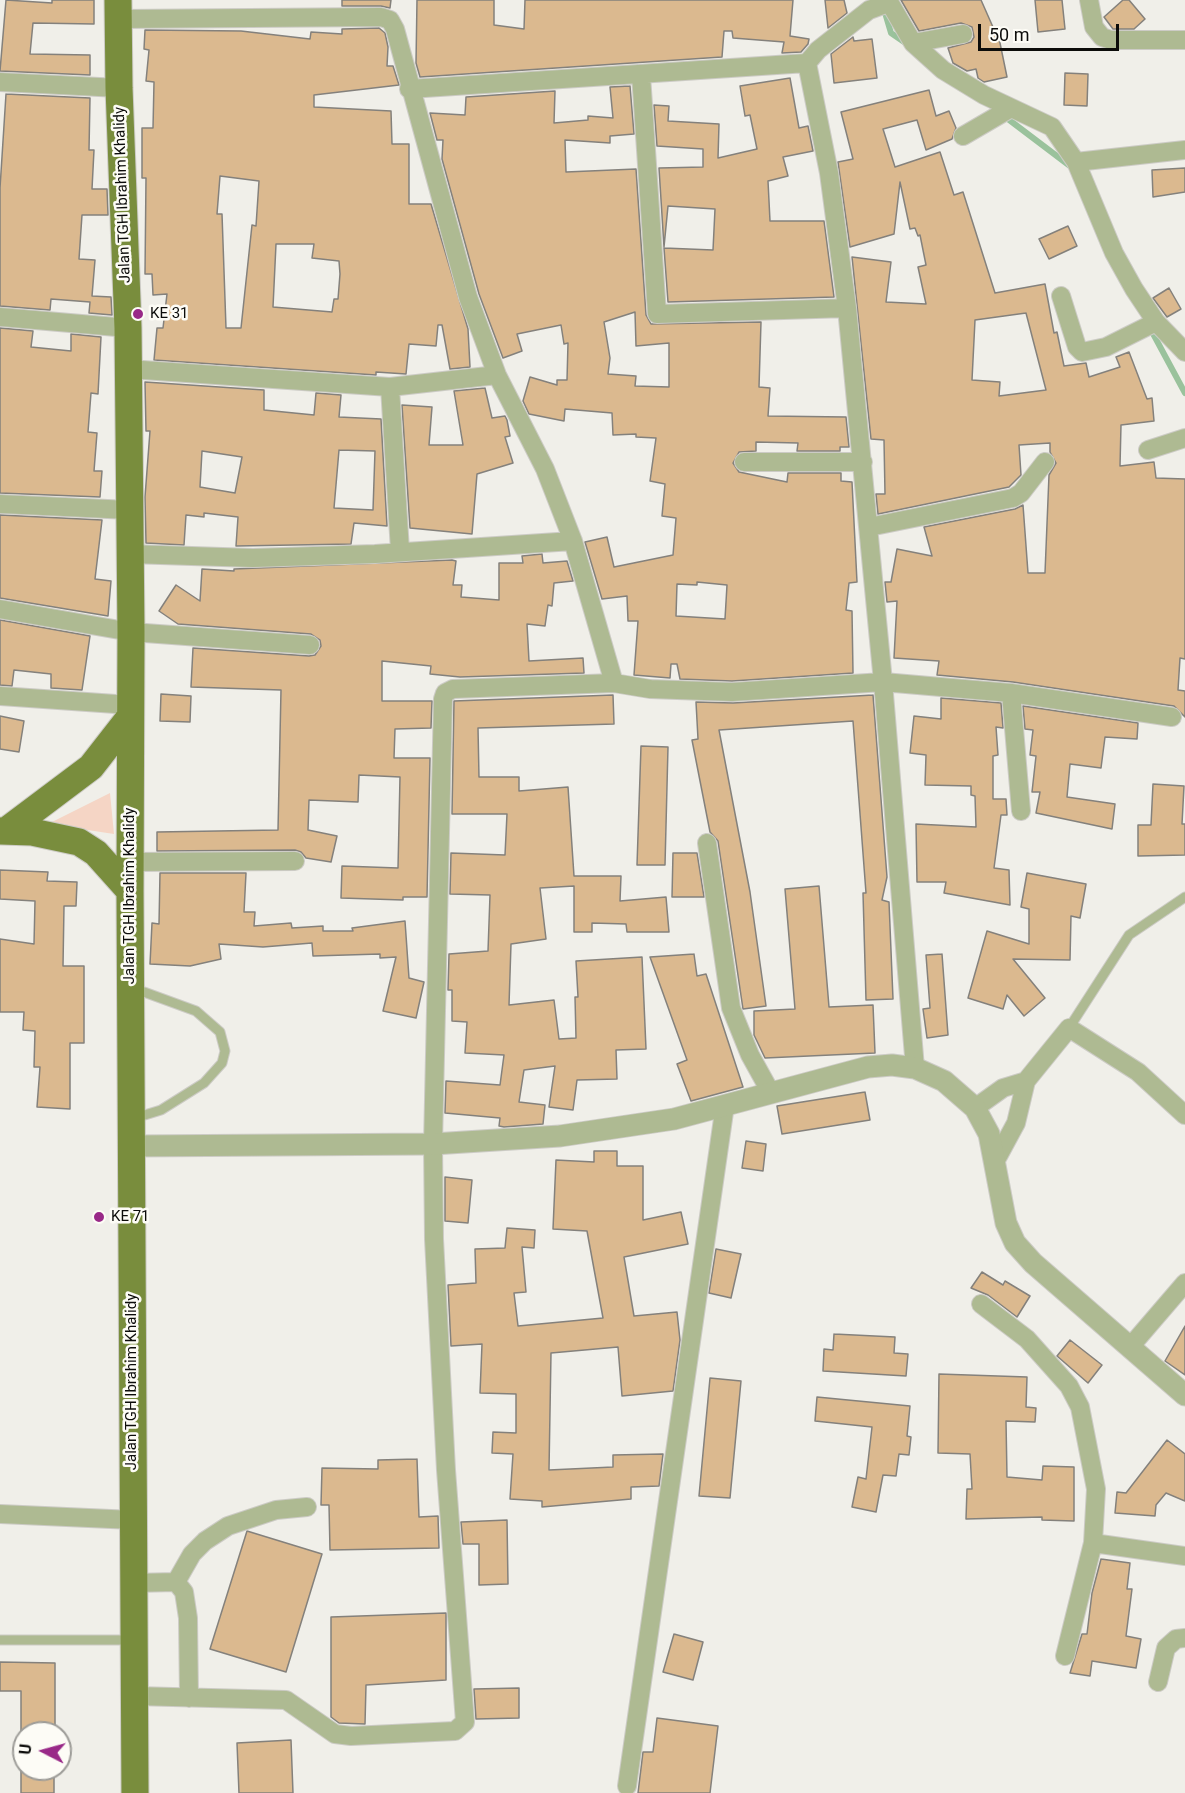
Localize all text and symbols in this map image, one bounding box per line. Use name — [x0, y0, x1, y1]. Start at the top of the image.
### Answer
scale bar — [981, 12, 1122, 50]
text: 50 m — [989, 24, 1029, 45]
street label: Jalan TGH Ibrahim Khalidy — [111, 106, 135, 284]
place label: KE 31 — [150, 305, 189, 323]
marker: KE 31 — [131, 307, 145, 321]
street label: Jalan TGH Ibrahim Khalidy — [121, 808, 139, 984]
place label: KE 71 — [111, 1208, 150, 1226]
marker: KE 71 — [92, 1210, 106, 1224]
street label: Jalan TGH Ibrahim Khalidy — [123, 1294, 141, 1470]
north arrow — [12, 1721, 72, 1781]
text: U — [16, 1743, 36, 1756]

